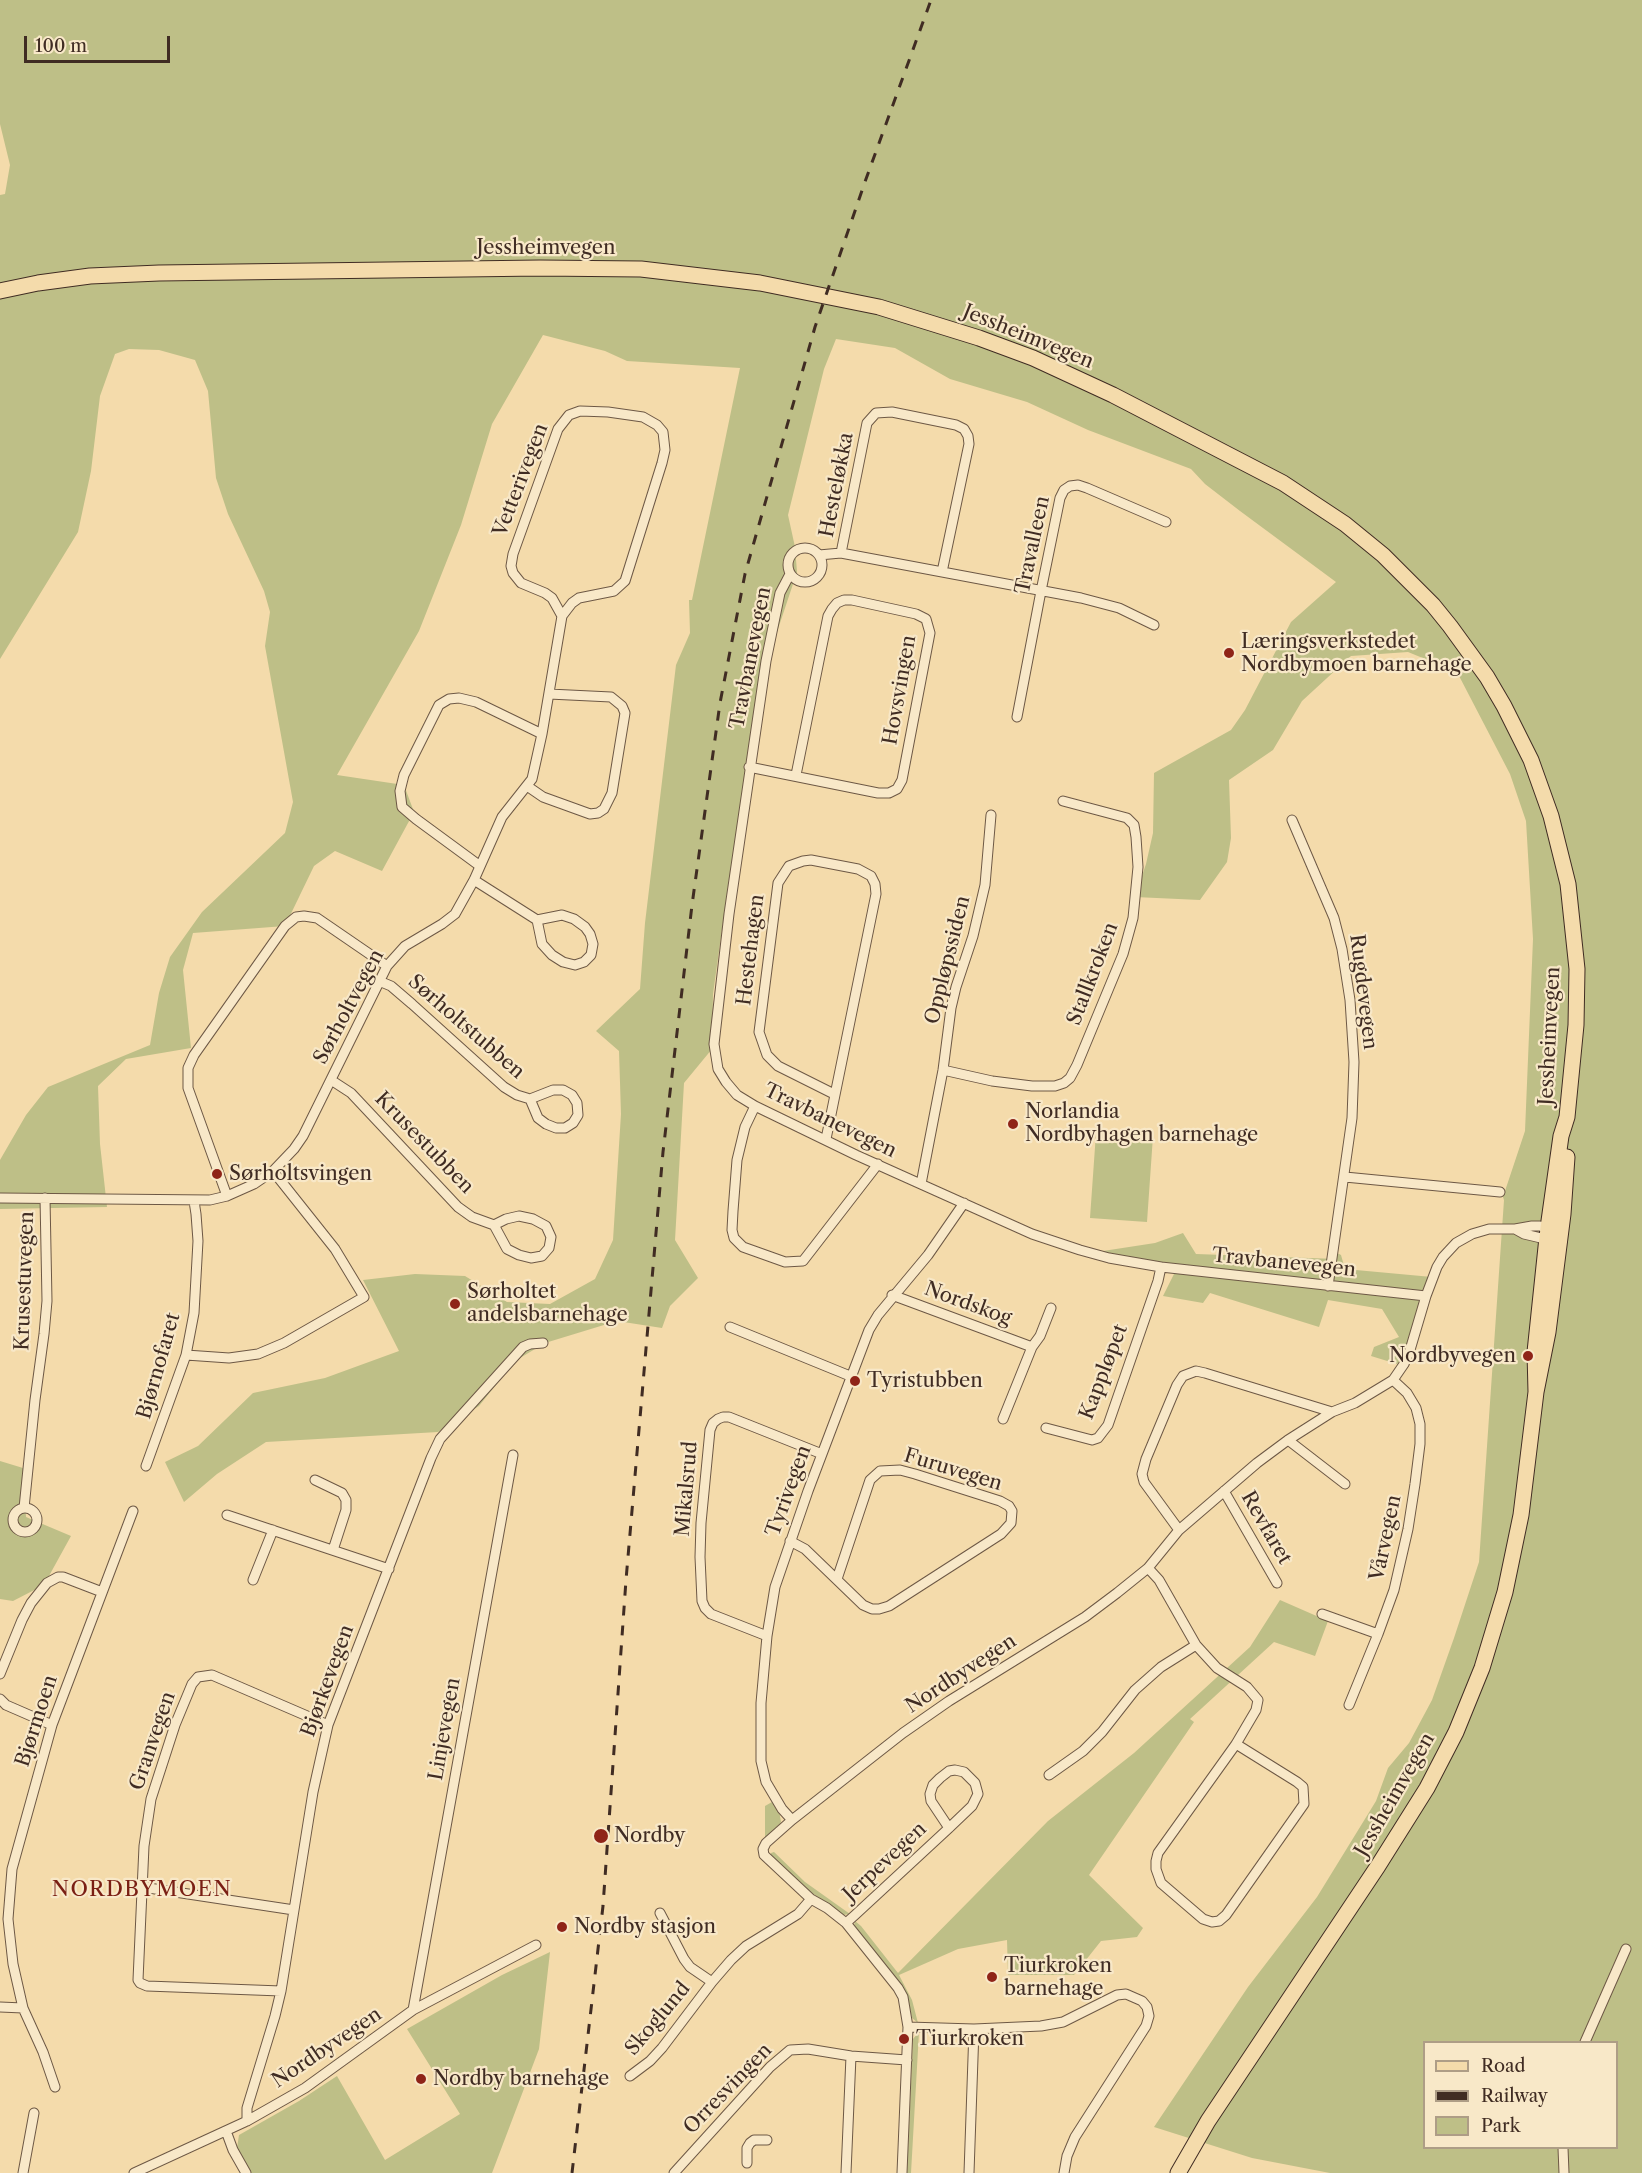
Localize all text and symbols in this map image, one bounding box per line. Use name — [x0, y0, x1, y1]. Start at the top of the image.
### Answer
scale bar — [27, 24, 172, 62]
text: 100 m — [35, 35, 87, 57]
street label: Jessheimvegen — [477, 236, 615, 260]
street label: Jessheimvegen — [959, 300, 1097, 374]
street label: Vetterivegen — [488, 420, 554, 540]
street label: Hesteløkka — [815, 430, 859, 540]
street label: Travalleen — [1011, 494, 1055, 596]
street label: Travbanevegen — [725, 585, 777, 731]
place label: Læringsverkstedet Nordbymoen barnehage — [1241, 630, 1472, 677]
street label: Hovsvingen — [879, 633, 921, 747]
marker: Læringsverkstedet Nordbymoen barnehage — [1222, 646, 1236, 660]
street label: Hestehagen — [732, 893, 770, 1007]
street label: Oppløpssiden — [920, 893, 976, 1027]
street label: Stallkroken — [1062, 919, 1124, 1029]
street label: Rugdevegen — [1344, 933, 1382, 1051]
street label: Sørholtvegen — [309, 946, 389, 1068]
street label: Jessheimvegen — [1534, 966, 1566, 1106]
street label: Sørholtstubben — [403, 970, 529, 1084]
street label: Travbanevegen — [760, 1079, 900, 1163]
street label: Krusestubben — [370, 1087, 478, 1199]
place label: Norlandia Nordbyhagen barnehage — [1025, 1100, 1258, 1147]
marker: Norlandia Nordbyhagen barnehage — [1006, 1117, 1020, 1131]
place label: Sørholtsvingen — [229, 1162, 372, 1186]
marker: Sørholtsvingen — [210, 1167, 224, 1181]
street label: Krusestuvegen — [11, 1211, 39, 1351]
street label: Travbanevegen — [1211, 1244, 1357, 1282]
street label: Nordskog — [921, 1277, 1015, 1331]
place label: Sørholtet andelsbarnehage — [467, 1280, 628, 1327]
marker: Sørholtet andelsbarnehage — [448, 1297, 462, 1311]
street label: Bjørnofaret — [132, 1310, 186, 1422]
street label: Kappløpet — [1075, 1321, 1133, 1423]
place label: Nordbyvegen — [1389, 1344, 1516, 1368]
marker: Nordbyvegen — [1521, 1349, 1535, 1363]
place label: Tyristubben — [867, 1369, 983, 1393]
marker: Tyristubben — [848, 1374, 862, 1388]
street label: Mikalsrud — [671, 1440, 703, 1538]
street label: Tyrivegen — [761, 1442, 817, 1540]
street label: Furuvegen — [901, 1444, 1005, 1496]
street label: Revfaret — [1236, 1487, 1296, 1569]
street label: Vårvegen — [1365, 1493, 1407, 1583]
street label: Bjørkevegen — [297, 1622, 359, 1740]
street label: Nordbyvegen — [901, 1629, 1021, 1719]
street label: Bjørmoen — [11, 1672, 63, 1770]
street label: Linjevegen — [424, 1676, 466, 1782]
street label: Granvegen — [125, 1689, 181, 1793]
street label: Jessheimvegen — [1350, 1729, 1440, 1861]
street label: Jerpevegen — [838, 1817, 932, 1907]
place label: Nordby — [614, 1824, 685, 1848]
marker: Nordby — [592, 1827, 610, 1845]
district label: NORDBYMOEN — [52, 1877, 232, 1903]
place label: Nordby stasjon — [574, 1915, 716, 1939]
marker: Nordby stasjon — [555, 1920, 569, 1934]
place label: Tiurkroken barnehage — [1004, 1954, 1112, 2001]
marker: Tiurkroken barnehage — [985, 1970, 999, 1984]
street label: Skoglund — [620, 1977, 696, 2061]
street label: Nordbyvegen — [268, 2003, 386, 2093]
place label: Tiurkroken — [916, 2027, 1024, 2051]
marker: Tiurkroken — [897, 2032, 911, 2046]
street label: Orresvingen — [679, 2039, 777, 2139]
legend — [1423, 2041, 1618, 2149]
text: Road — [1481, 2055, 1526, 2077]
place label: Nordby barnehage — [433, 2067, 609, 2091]
marker: Nordby barnehage — [414, 2072, 428, 2086]
text: Railway — [1481, 2085, 1548, 2107]
text: Park — [1481, 2115, 1520, 2137]

